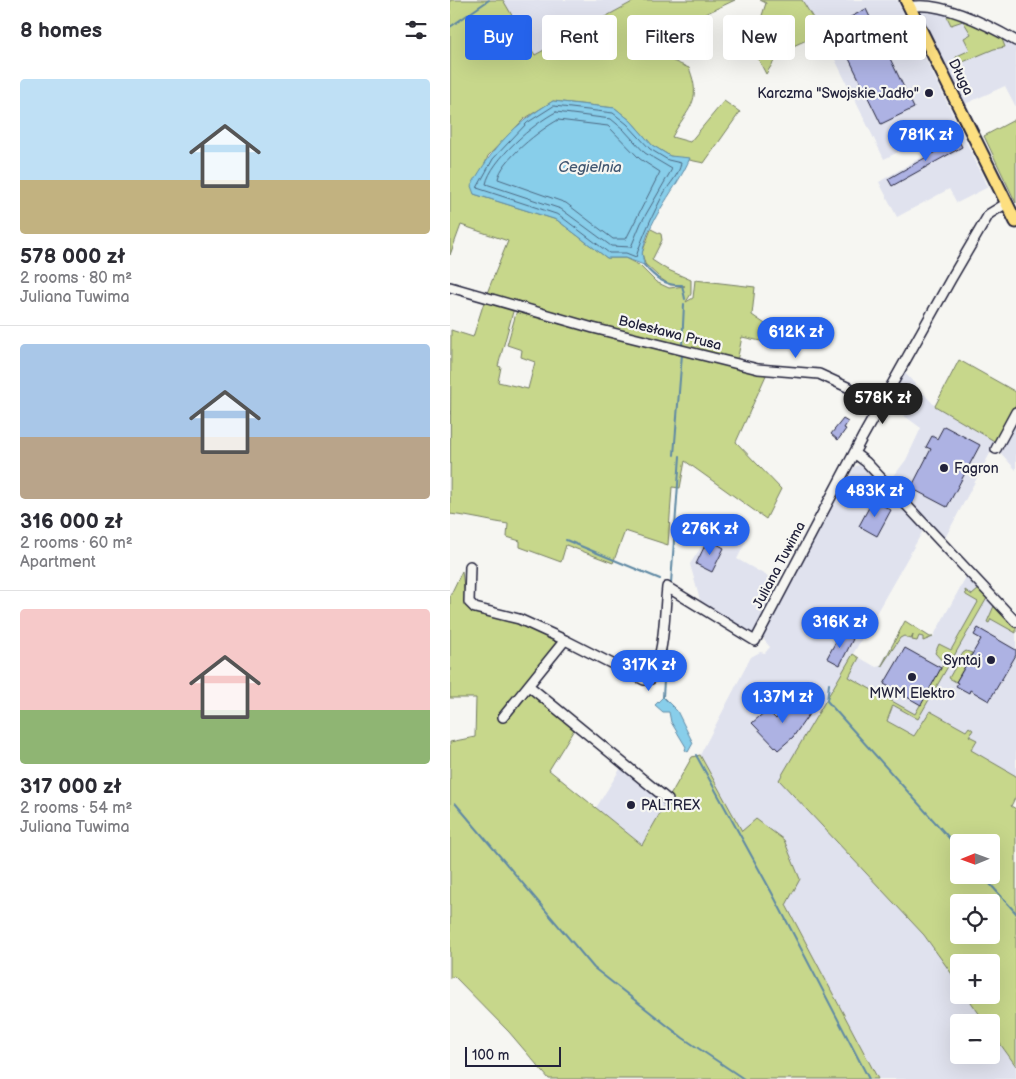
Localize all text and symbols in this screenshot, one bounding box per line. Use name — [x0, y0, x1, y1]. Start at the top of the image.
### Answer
chip: Buy — [465, 15, 532, 60]
chip: Rent — [542, 15, 617, 60]
chip: Filters — [627, 15, 713, 60]
chip: New — [723, 15, 795, 60]
chip: Apartment — [805, 15, 926, 60]
icon: filters — [402, 16, 430, 44]
text: 8 homes — [20, 18, 102, 43]
street label: Długa — [945, 56, 977, 98]
place label: Karczma "Swojskie Jadło" — [757, 85, 919, 102]
marker: Karczma "Swojskie Jadło" — [923, 87, 935, 99]
icon: home — [180, 111, 270, 201]
pin: 781K zł — [880, 120, 972, 162]
text: 781K zł — [899, 126, 953, 145]
water label: Cegielnia — [558, 158, 622, 177]
text: 578 000 zł — [20, 244, 125, 269]
text: 2 rooms · 80 m² — [20, 269, 132, 288]
text: Juliana Tuwima — [20, 288, 130, 307]
street label: Bolesława Prusa — [617, 312, 723, 354]
pin: 612K zł — [750, 316, 842, 359]
text: 612K zł — [768, 323, 824, 342]
icon: home — [180, 377, 270, 467]
pin: 578K zł — [837, 382, 929, 425]
text: 578K zł — [855, 389, 911, 408]
place label: Fagron — [954, 460, 999, 477]
marker: Fagron — [938, 462, 950, 474]
pin: 483K zł — [829, 476, 921, 518]
text: 483K zł — [846, 482, 904, 501]
text: 316 000 zł — [20, 509, 123, 534]
pin: 276K zł — [664, 514, 756, 556]
street label: Juliana Tuwima — [749, 519, 809, 611]
text: 276K zł — [682, 520, 738, 539]
text: 2 rooms · 60 m² — [20, 534, 133, 553]
text: Apartment — [20, 553, 96, 572]
pin: 316K zł — [794, 606, 886, 649]
text: 316K zł — [813, 613, 868, 632]
icon: home — [180, 642, 270, 732]
pin: 317K zł — [603, 650, 695, 692]
place label: Syntaj — [943, 652, 981, 669]
marker: Syntaj — [985, 654, 997, 666]
text: 317K zł — [622, 656, 676, 675]
marker: MWM Elektro — [906, 671, 918, 683]
pin: 1.37M zł — [731, 682, 835, 724]
place label: MWM Elektro — [869, 685, 955, 702]
text: 1.37M zł — [753, 688, 813, 707]
text: 317 000 zł — [20, 774, 122, 799]
place label: PALTREX — [641, 797, 700, 814]
text: 2 rooms · 54 m² — [20, 799, 132, 818]
marker: PALTREX — [625, 799, 637, 811]
text: Juliana Tuwima — [20, 818, 130, 837]
north arrow — [950, 834, 1000, 884]
map controls — [950, 834, 1000, 1064]
button: locate — [950, 894, 1000, 944]
button: + — [950, 954, 1000, 1004]
button: − — [950, 1014, 1000, 1064]
scale bar — [465, 1044, 561, 1067]
text: 100 m — [472, 1047, 509, 1064]

